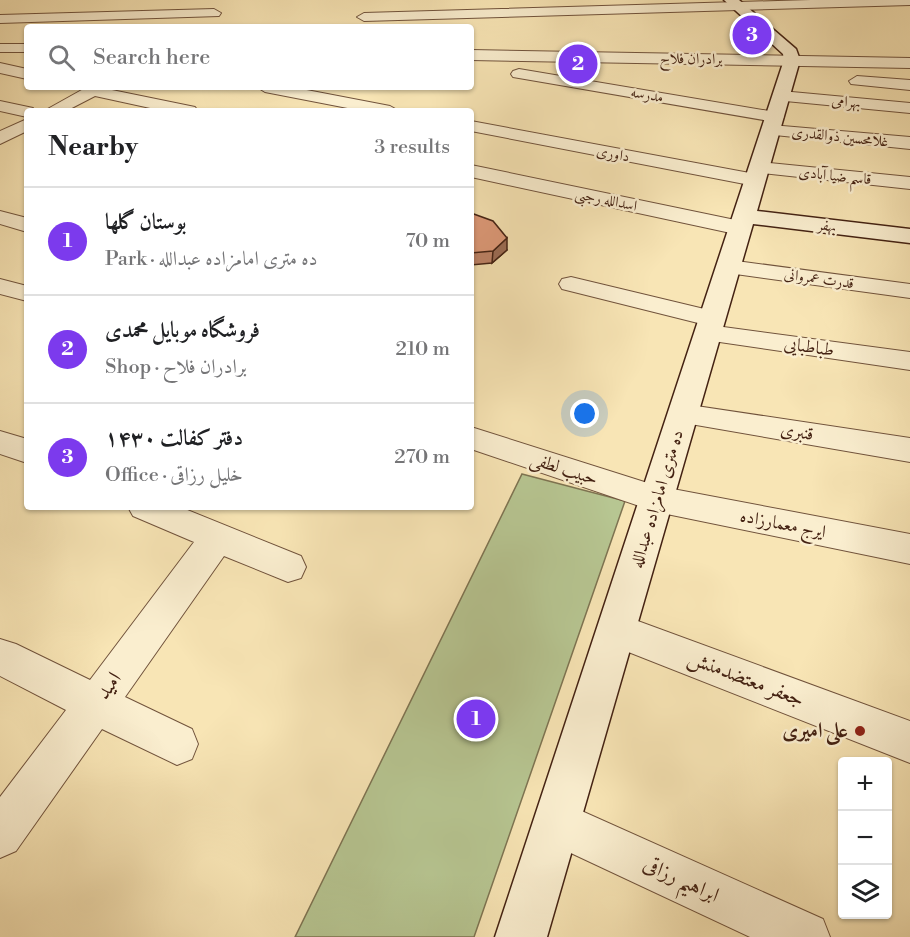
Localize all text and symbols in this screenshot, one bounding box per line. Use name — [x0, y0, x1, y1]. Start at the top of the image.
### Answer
pin: 3 — [732, 12, 771, 57]
search box — [24, 24, 474, 90]
icon: search — [45, 41, 78, 74]
pin: 2 — [558, 42, 598, 86]
text: Search here — [93, 44, 210, 71]
street label: برادران فلاح — [659, 49, 723, 72]
street label: مدرسه — [629, 83, 665, 107]
street label: بهرامی — [831, 91, 861, 113]
street label: غلامحسین ذوالقدری — [791, 122, 889, 152]
text: Nearby — [48, 131, 138, 163]
text: 3 results — [374, 135, 450, 160]
street label: داوری — [595, 141, 631, 167]
street label: قاسم ضیا آبادی — [797, 163, 872, 194]
street label: اسدالله رجبی — [573, 184, 639, 218]
text: بوستان گلها — [105, 209, 187, 236]
street label: بهفر — [815, 215, 837, 237]
text: 1 — [63, 229, 72, 254]
text: 70 m — [406, 229, 450, 254]
text: Park · ده متری امامزاده عبدالله — [105, 247, 318, 272]
street label: قدرت عمروانی — [783, 265, 855, 293]
text: فروشگاه موبایل محمدی — [105, 317, 260, 344]
street label: طباطبایی — [782, 332, 836, 362]
text: 2 — [61, 337, 74, 362]
text: 210 m — [395, 337, 450, 362]
text: Shop · برادران فلاح — [105, 355, 246, 380]
your location — [570, 399, 599, 428]
street label: قنبری — [779, 418, 815, 446]
text: دفتر کفالت ۱۴۳۰ — [105, 425, 243, 452]
street label: ده متری امامزاده عبدالله — [625, 427, 690, 571]
text: 3 — [61, 445, 74, 470]
text: 270 m — [394, 445, 450, 470]
street label: حبیب لطفی — [527, 447, 601, 492]
text: Office · خلیل رزاقی — [105, 463, 243, 488]
street label: ایرج معمارزاده — [737, 504, 828, 548]
street label: جعفر معتضدمنش — [684, 645, 808, 713]
street label: امید — [90, 667, 128, 705]
pin: 1 — [456, 696, 496, 742]
place label: علی امیری — [782, 718, 848, 746]
marker: علی امیری — [853, 724, 867, 738]
map controls — [838, 757, 892, 919]
button: + — [838, 757, 892, 811]
button: − — [838, 811, 892, 865]
street label: ابراهیم رزاقی — [636, 851, 723, 915]
button: layers — [838, 865, 892, 919]

